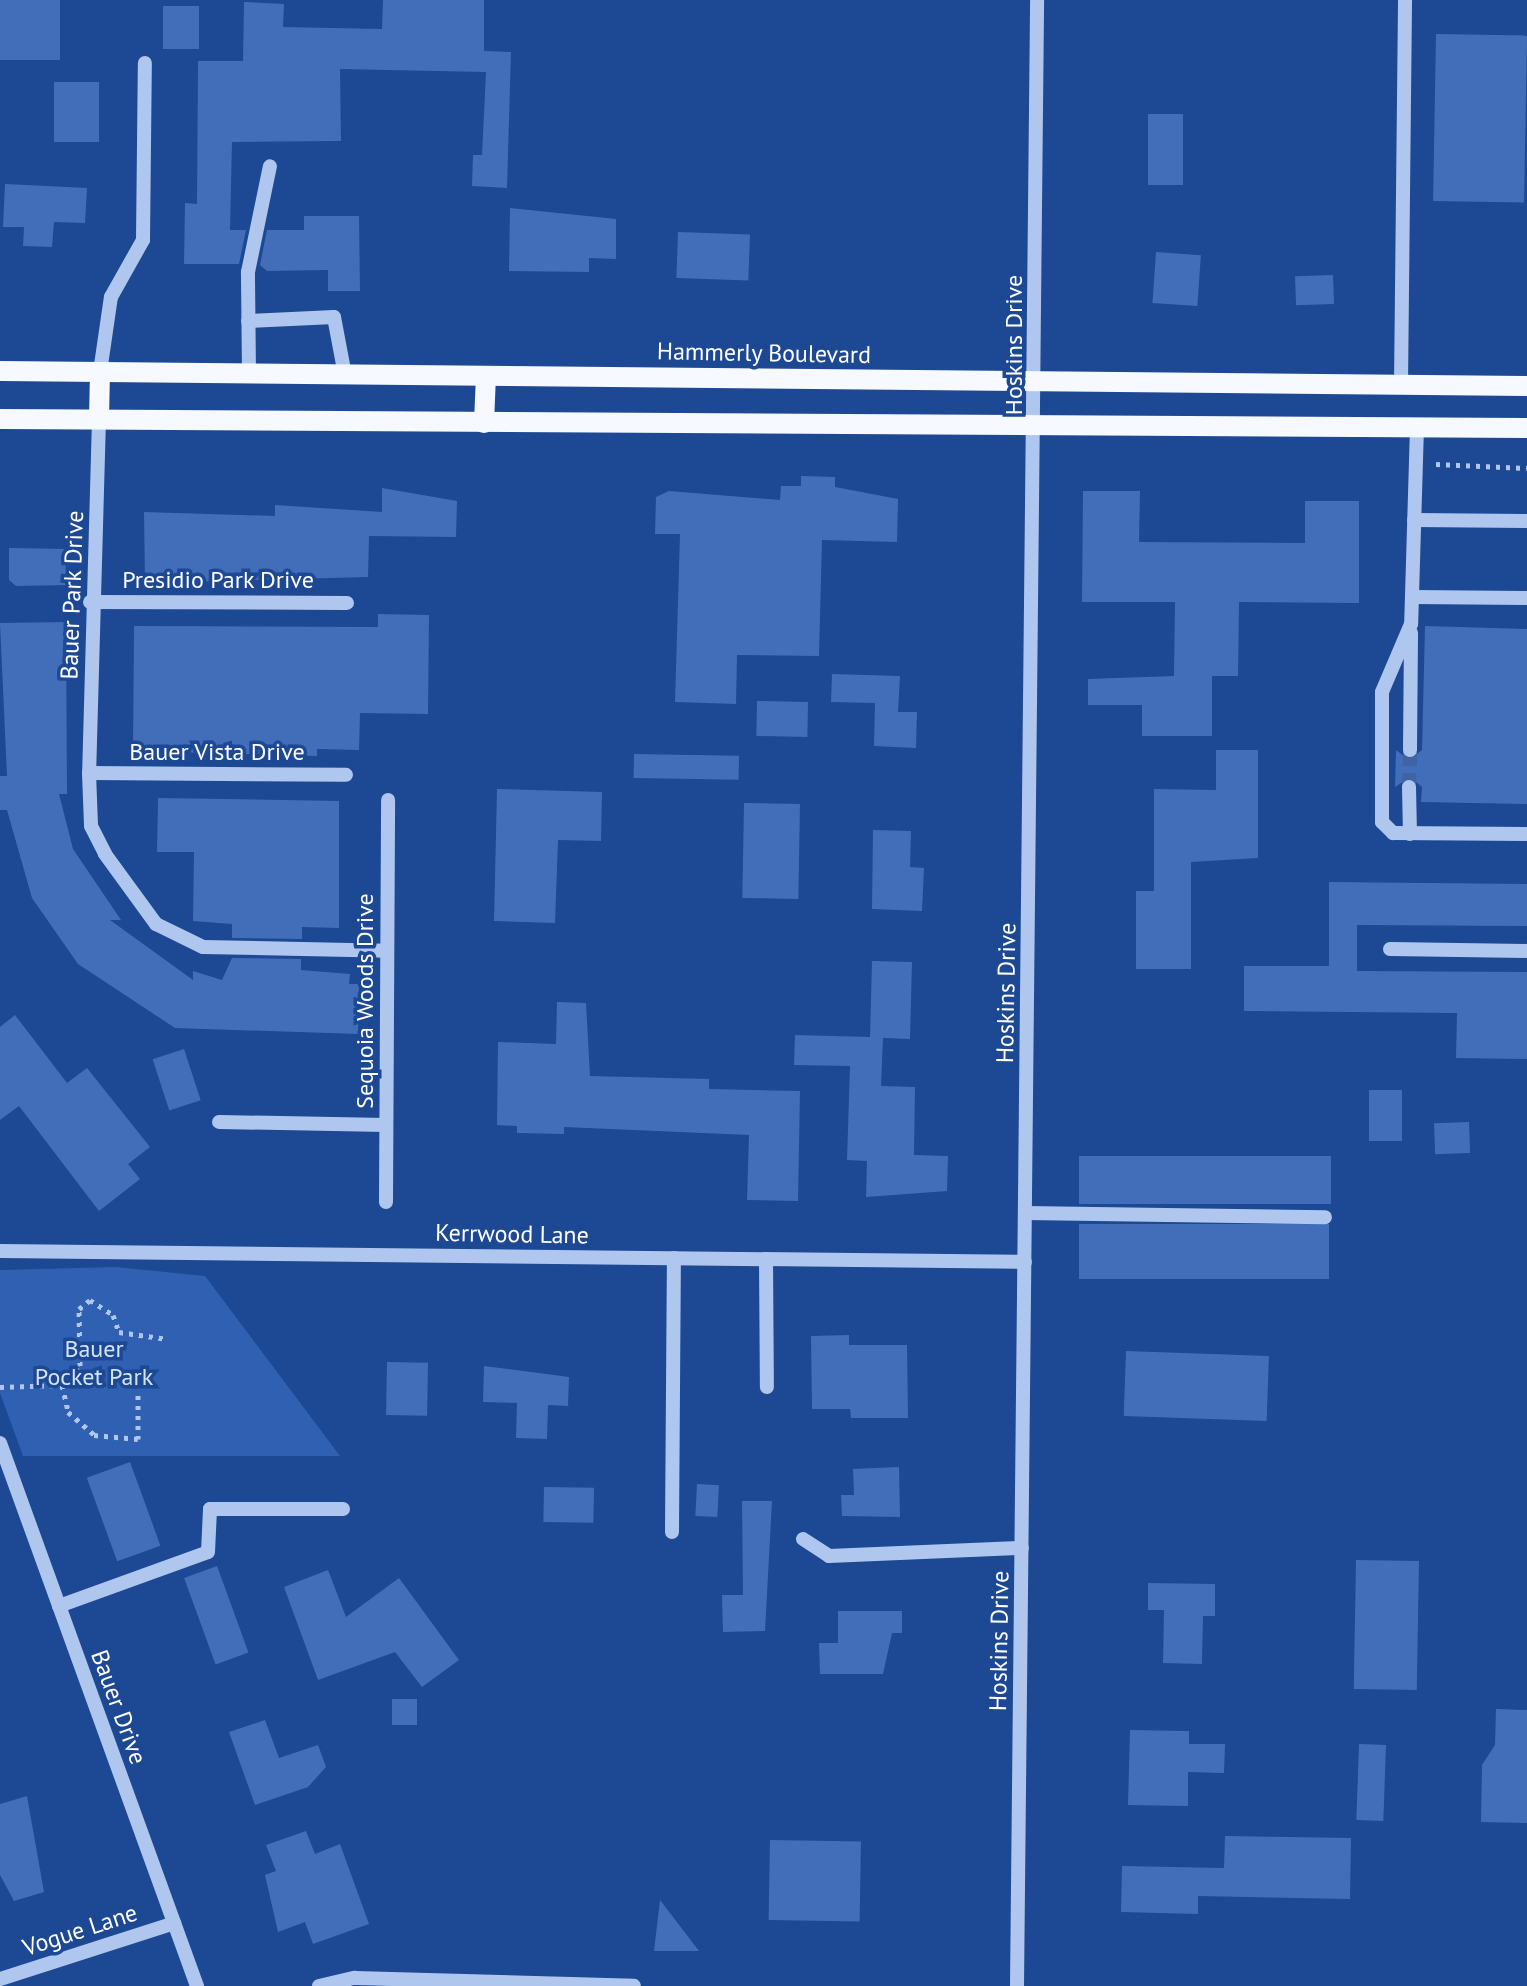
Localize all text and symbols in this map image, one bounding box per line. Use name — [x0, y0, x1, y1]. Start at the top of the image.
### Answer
street label: Hoskins Drive — [1000, 275, 1028, 415]
street label: Hammerly Boulevard — [656, 337, 872, 369]
street label: Bauer Park Drive — [55, 510, 89, 680]
street label: Presidio Park Drive — [122, 566, 314, 594]
street label: Bauer Vista Drive — [129, 738, 305, 766]
street label: Sequoia Woods Drive — [351, 893, 379, 1109]
street label: Hoskins Drive — [990, 923, 1022, 1063]
street label: Kerrwood Lane — [435, 1218, 589, 1250]
park label: Bauer Pocket Park — [35, 1335, 153, 1391]
street label: Hoskins Drive — [983, 1571, 1015, 1711]
street label: Bauer Drive — [85, 1646, 153, 1768]
street label: Vogue Lane — [19, 1898, 141, 1962]

